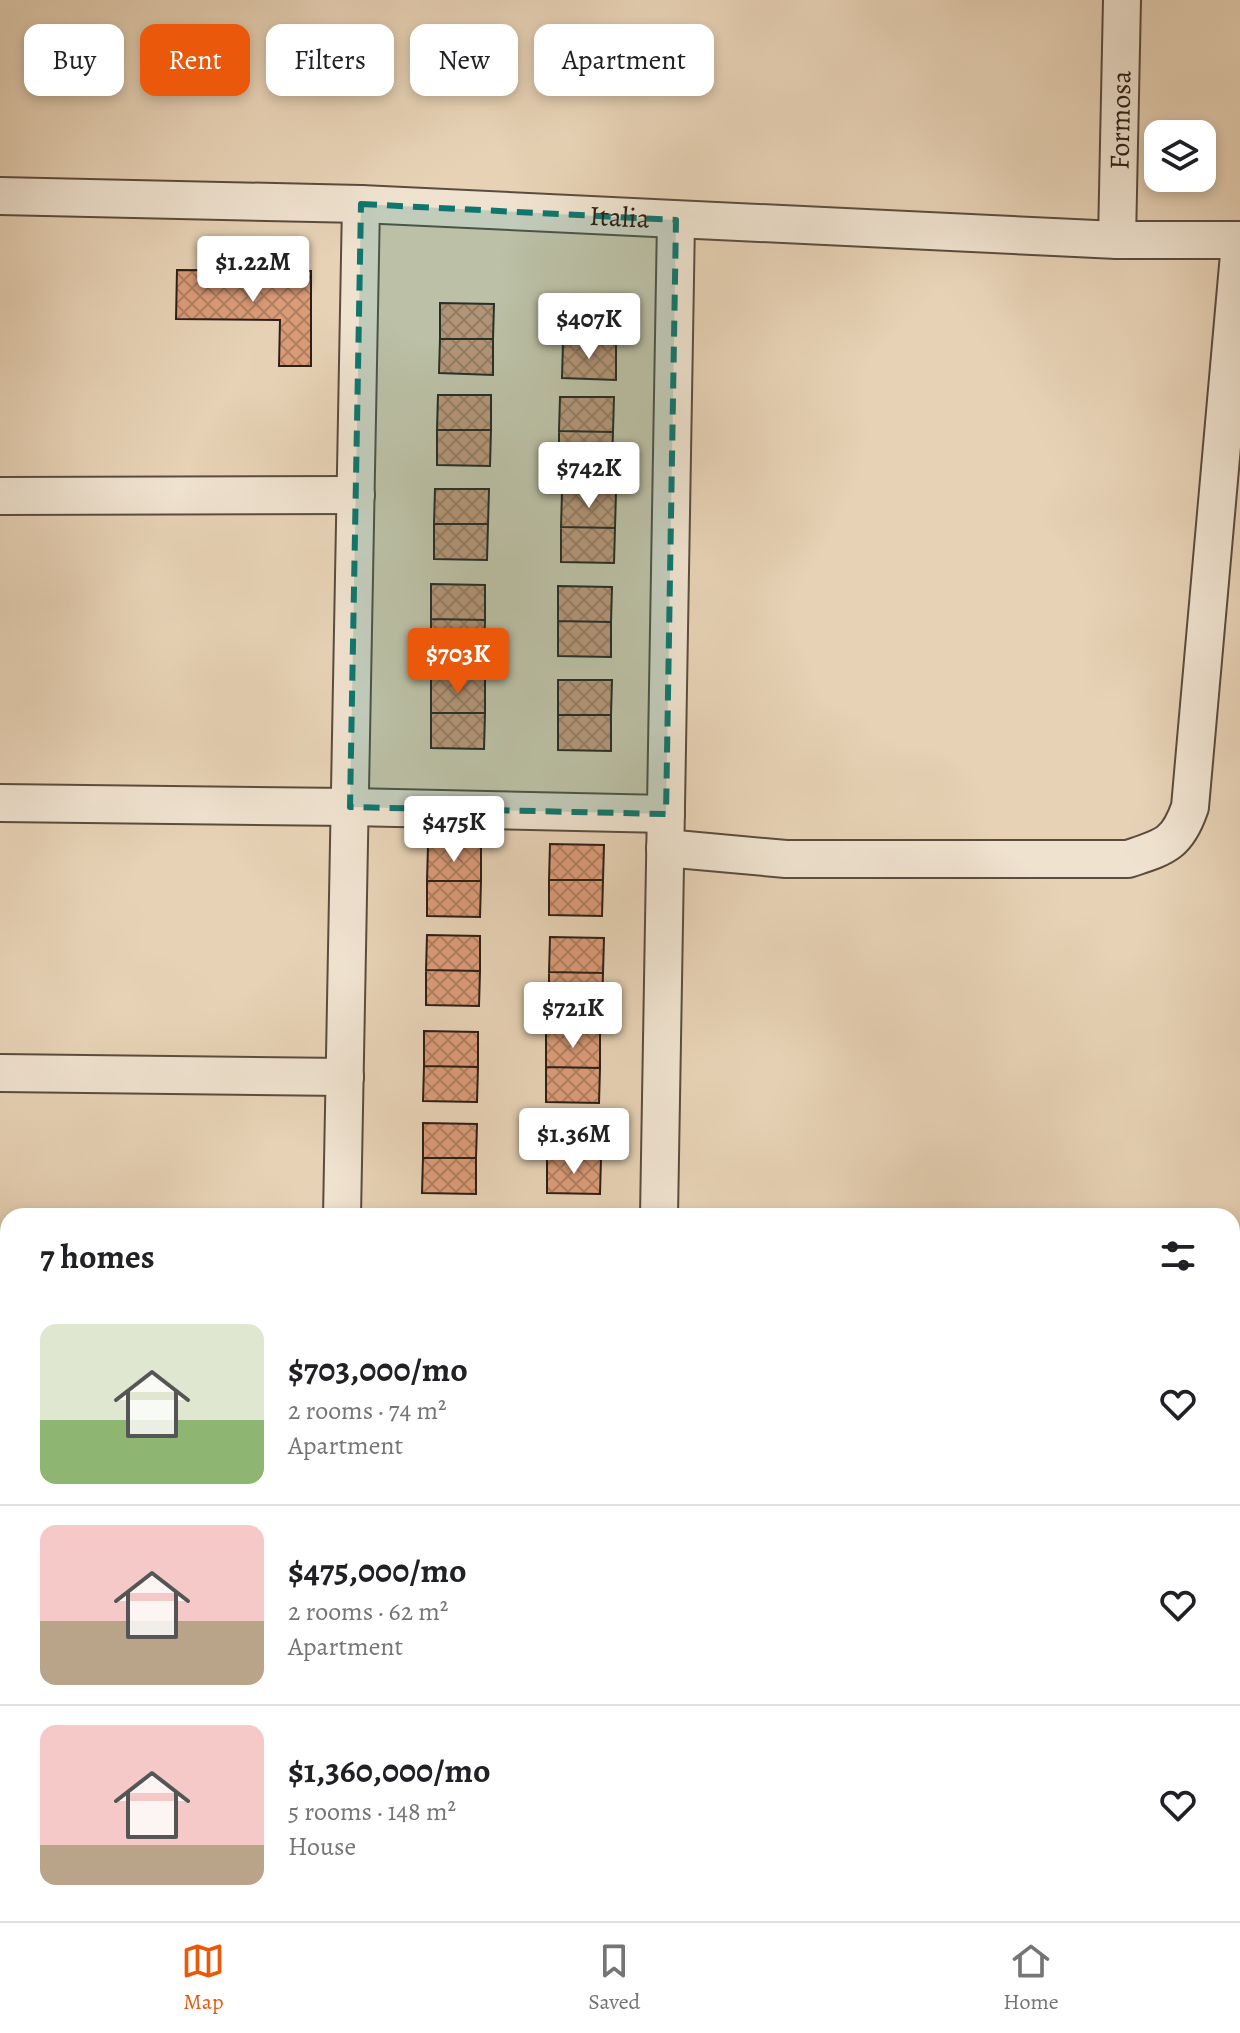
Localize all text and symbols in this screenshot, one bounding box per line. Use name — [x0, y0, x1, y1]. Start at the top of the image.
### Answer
chip: Buy — [24, 24, 124, 96]
chip: Rent — [140, 24, 250, 96]
chip: Filters — [266, 24, 394, 96]
chip: New — [410, 24, 518, 96]
chip: Apartment — [534, 24, 714, 96]
street label: Formosa — [1100, 70, 1141, 170]
map controls — [1144, 120, 1216, 192]
button: layers — [1144, 120, 1216, 192]
street label: Italia — [589, 197, 651, 238]
pin: $1.22M — [188, 236, 318, 304]
text: $1.22M — [215, 244, 291, 279]
pin: $407K — [533, 293, 645, 361]
text: $407K — [556, 301, 622, 336]
pin: $742K — [533, 442, 645, 510]
text: $742K — [556, 450, 622, 485]
pin: $703K — [402, 628, 514, 696]
text: $703K — [426, 636, 490, 671]
pin: $475K — [398, 796, 510, 864]
text: $475K — [422, 804, 486, 839]
pin: $721K — [517, 982, 629, 1050]
text: $721K — [542, 990, 604, 1025]
pin: $1.36M — [509, 1108, 639, 1176]
text: $1.36M — [537, 1116, 611, 1151]
text: 7 homes — [40, 1233, 155, 1280]
icon: filters — [1156, 1234, 1200, 1278]
text: $703,000/mo — [288, 1346, 468, 1393]
icon: home — [104, 1356, 200, 1452]
icon: heart — [1156, 1382, 1200, 1426]
text: 2 rooms · 74 m² — [288, 1393, 447, 1428]
text: Apartment — [288, 1428, 403, 1463]
text: $475,000/mo — [288, 1547, 467, 1594]
icon: home — [104, 1557, 200, 1653]
icon: heart — [1156, 1583, 1200, 1627]
text: 2 rooms · 62 m² — [288, 1594, 448, 1629]
text: Apartment — [288, 1629, 403, 1664]
text: $1,360,000/mo — [288, 1747, 490, 1794]
icon: home — [104, 1757, 200, 1853]
icon: heart — [1156, 1783, 1200, 1827]
text: 5 rooms · 148 m² — [288, 1794, 456, 1829]
text: House — [288, 1829, 356, 1864]
tab: Map — [181, 1939, 225, 2017]
tab: Saved — [588, 1939, 640, 2017]
tab: Home — [1003, 1939, 1059, 2017]

